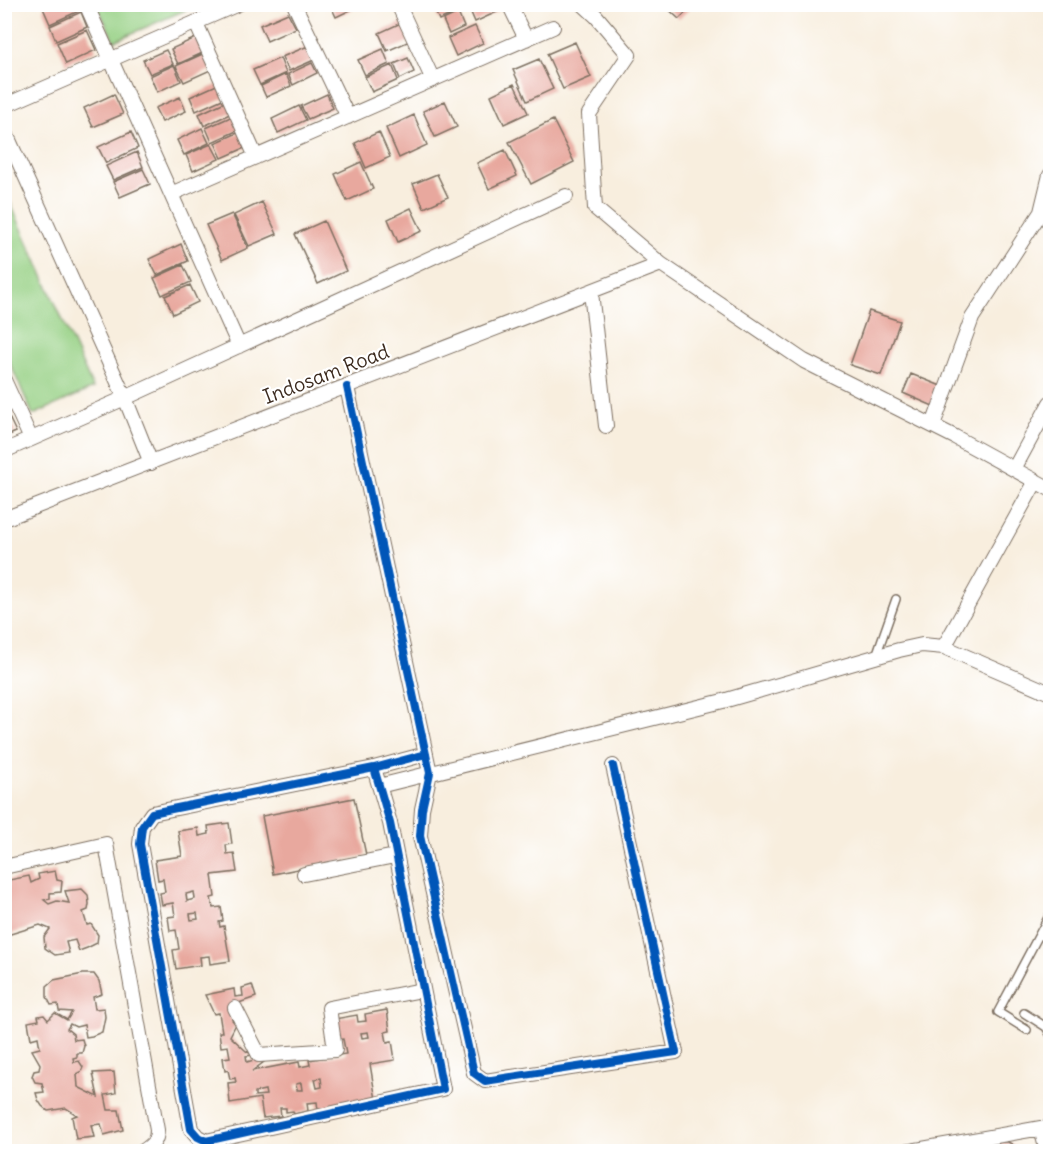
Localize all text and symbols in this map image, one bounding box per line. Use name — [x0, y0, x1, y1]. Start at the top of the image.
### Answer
street label: Indosam Road — [259, 338, 393, 409]

